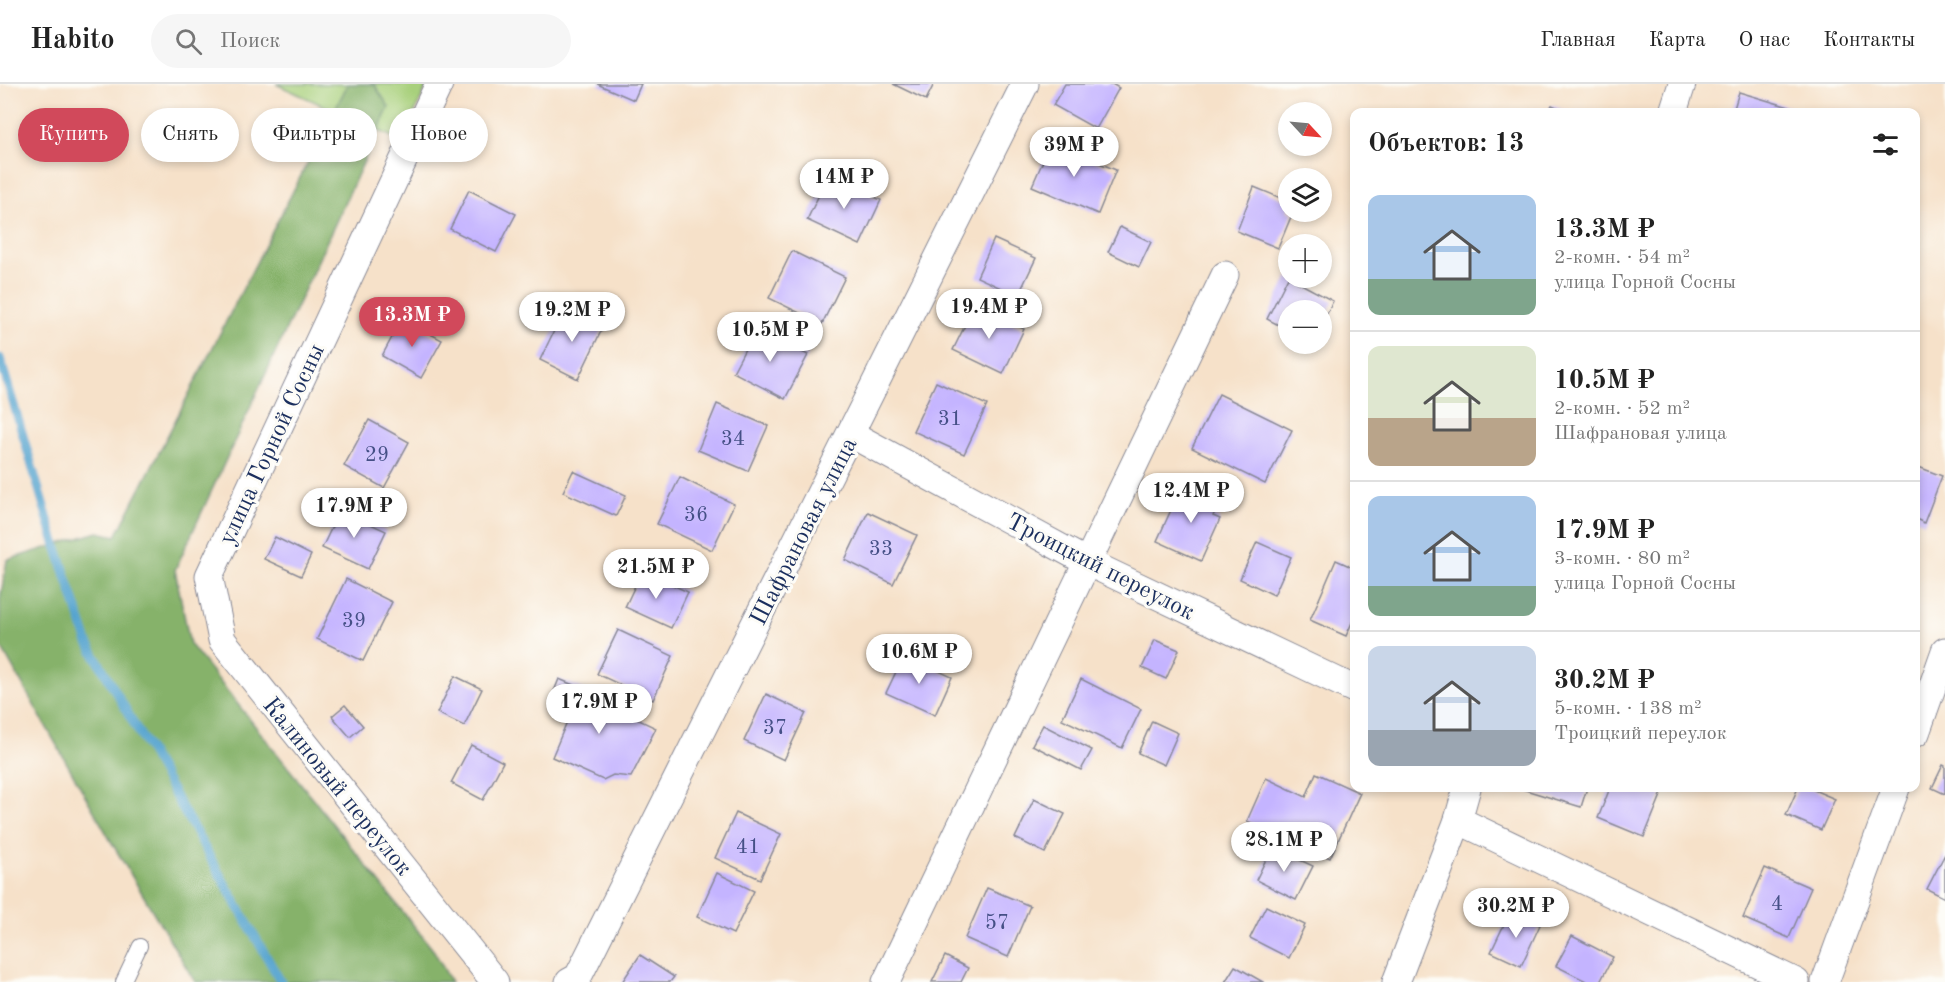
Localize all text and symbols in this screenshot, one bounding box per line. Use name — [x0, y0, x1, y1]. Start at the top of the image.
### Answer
search box — [151, 14, 571, 68]
icon: search — [172, 25, 205, 58]
text: Habito — [30, 27, 115, 55]
text: Поиск — [220, 30, 280, 52]
text: Главная — [1540, 30, 1616, 51]
text: Карта — [1649, 30, 1706, 51]
text: О нас — [1739, 30, 1790, 51]
text: Контакты — [1823, 30, 1915, 51]
north arrow — [1278, 102, 1332, 156]
map controls — [1278, 102, 1332, 354]
chip: Купить — [18, 108, 129, 162]
chip: Снять — [141, 108, 239, 162]
chip: Фильтры — [251, 108, 377, 162]
chip: Новое — [389, 108, 488, 162]
pin: 39M ₽ — [1032, 127, 1116, 178]
icon: filters — [1869, 128, 1902, 161]
text: Объектов: 13 — [1368, 131, 1524, 157]
text: 39M ₽ — [1044, 136, 1104, 156]
pin: 14M ₽ — [802, 159, 886, 210]
text: 14M ₽ — [814, 168, 874, 188]
button: layers — [1278, 168, 1332, 222]
text: 13.3M ₽ — [1554, 217, 1655, 243]
icon: home — [1416, 219, 1488, 291]
button: + — [1278, 234, 1332, 288]
text: 2-комн. · 54 m² — [1554, 248, 1690, 268]
text: улица Горной Сосны — [1554, 273, 1736, 293]
pin: 19.4M ₽ — [934, 289, 1044, 340]
pin: 19.2M ₽ — [517, 292, 627, 343]
pin: 13.3M ₽ — [357, 297, 467, 348]
text: 19.4M ₽ — [950, 298, 1028, 318]
button: − — [1278, 300, 1332, 354]
text: 19.2M ₽ — [533, 301, 611, 321]
text: 13.3M ₽ — [373, 306, 451, 326]
pin: 10.5M ₽ — [715, 312, 825, 363]
text: 10.5M ₽ — [731, 321, 809, 341]
street label: улица Горной Сосны — [216, 341, 330, 549]
text: 10.5M ₽ — [1554, 368, 1655, 394]
icon: home — [1416, 370, 1488, 442]
text: 2-комн. · 52 m² — [1554, 399, 1690, 419]
house number: 31 — [938, 409, 962, 430]
text: Шафрановая улица — [1554, 424, 1727, 444]
house number: 34 — [721, 429, 745, 450]
street label: Шафрановая улица — [747, 434, 863, 630]
house number: 29 — [365, 445, 389, 466]
pin: 12.4M ₽ — [1136, 473, 1246, 524]
text: 12.4M ₽ — [1152, 482, 1230, 502]
pin: 17.9M ₽ — [299, 488, 409, 539]
text: 17.9M ₽ — [315, 497, 393, 517]
house number: 36 — [684, 505, 708, 526]
street label: Троицкий переулок — [1002, 510, 1198, 626]
text: 17.9M ₽ — [1554, 518, 1655, 544]
icon: home — [1416, 520, 1488, 592]
house number: 33 — [869, 539, 893, 560]
pin: 21.5M ₽ — [601, 549, 711, 600]
text: 3-комн. · 80 m² — [1554, 549, 1690, 569]
text: 21.5M ₽ — [617, 558, 695, 578]
text: улица Горной Сосны — [1554, 574, 1736, 594]
house number: 39 — [342, 611, 366, 632]
pin: 10.6M ₽ — [864, 634, 974, 685]
text: 10.6M ₽ — [880, 643, 958, 663]
text: 30.2M ₽ — [1554, 668, 1655, 694]
icon: home — [1416, 670, 1488, 742]
pin: 17.9M ₽ — [544, 684, 654, 735]
text: 17.9M ₽ — [560, 693, 638, 713]
street label: Калиновый переулок — [257, 694, 415, 881]
text: 5-комн. · 138 m² — [1554, 699, 1702, 719]
house number: 37 — [763, 718, 787, 739]
text: Троицкий переулок — [1554, 724, 1727, 744]
pin: 28.1M ₽ — [1229, 822, 1339, 873]
text: 28.1M ₽ — [1245, 831, 1323, 851]
house number: 41 — [736, 837, 760, 858]
pin: 30.2M ₽ — [1461, 888, 1571, 939]
house number: 4 — [1771, 894, 1783, 915]
text: 30.2M ₽ — [1477, 897, 1555, 917]
house number: 57 — [985, 913, 1009, 934]

